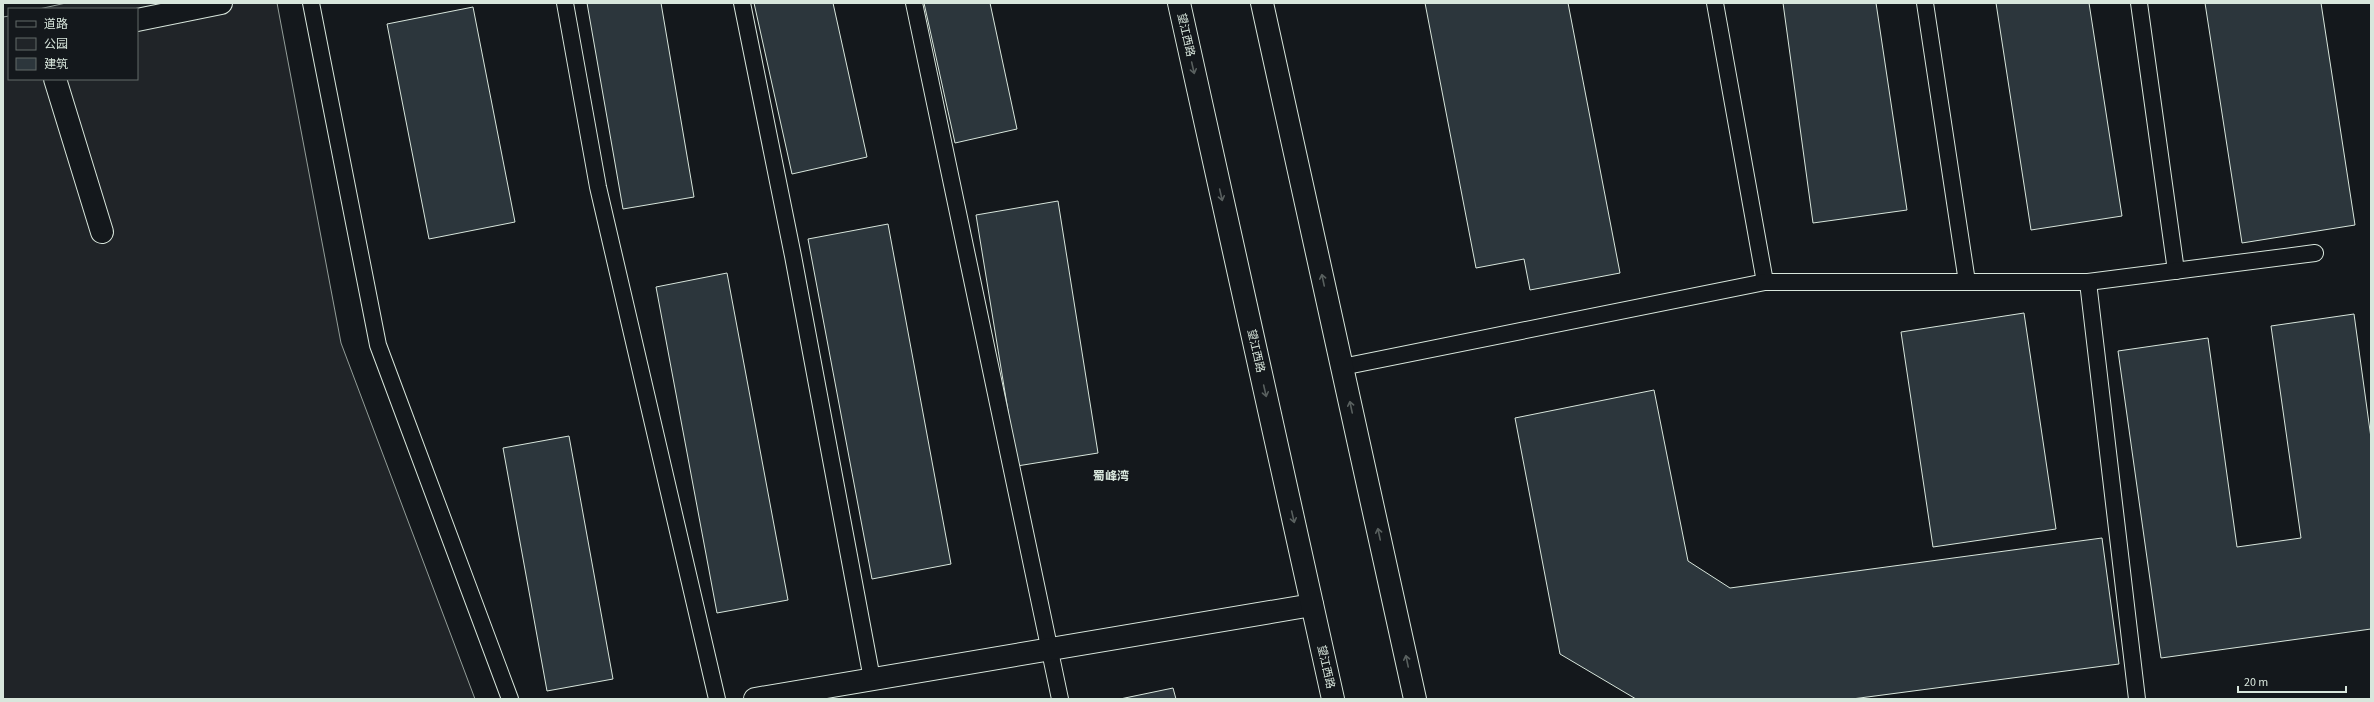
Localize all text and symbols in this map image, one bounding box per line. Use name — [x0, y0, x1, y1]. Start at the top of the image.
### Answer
legend — [8, 8, 138, 80]
street label: 望江西路 — [1174, 12, 1198, 58]
text: 道路 — [44, 16, 68, 33]
text: 公园 — [44, 36, 68, 53]
text: 建筑 — [44, 56, 68, 73]
one-way arrow — [1190, 62, 1198, 75]
one-way arrow — [1218, 188, 1226, 201]
one-way arrow — [1318, 274, 1326, 287]
street label: 望江西路 — [1244, 328, 1268, 374]
one-way arrow — [1261, 384, 1269, 397]
one-way arrow — [1346, 401, 1354, 414]
district label: 蜀峰湾 — [1093, 468, 1129, 485]
one-way arrow — [1289, 511, 1297, 524]
one-way arrow — [1374, 528, 1382, 541]
street label: 望江西路 — [1314, 644, 1338, 690]
one-way arrow — [1402, 655, 1410, 668]
scale bar — [2238, 668, 2346, 694]
text: 20 m — [2244, 674, 2268, 691]

